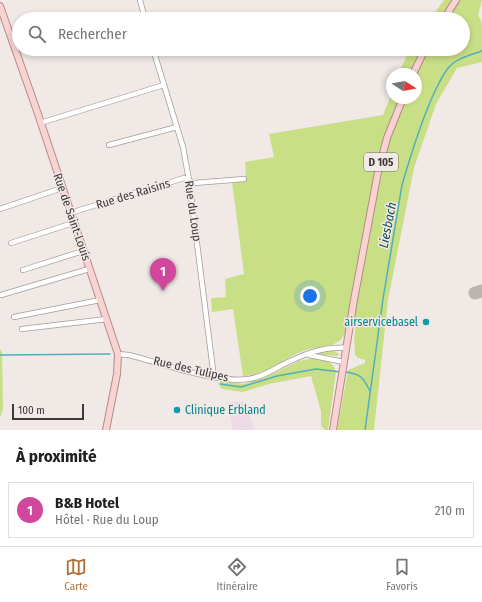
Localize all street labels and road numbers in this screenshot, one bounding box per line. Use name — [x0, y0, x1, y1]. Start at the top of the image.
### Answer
road number: D 105 — [364, 153, 398, 171]
street label: Rue de Saint-Louis — [50, 171, 94, 263]
street label: Rue des Raisins — [94, 176, 172, 212]
street label: Rue du Loup — [182, 180, 204, 242]
street label: Rue des Tulipes — [152, 354, 230, 384]

